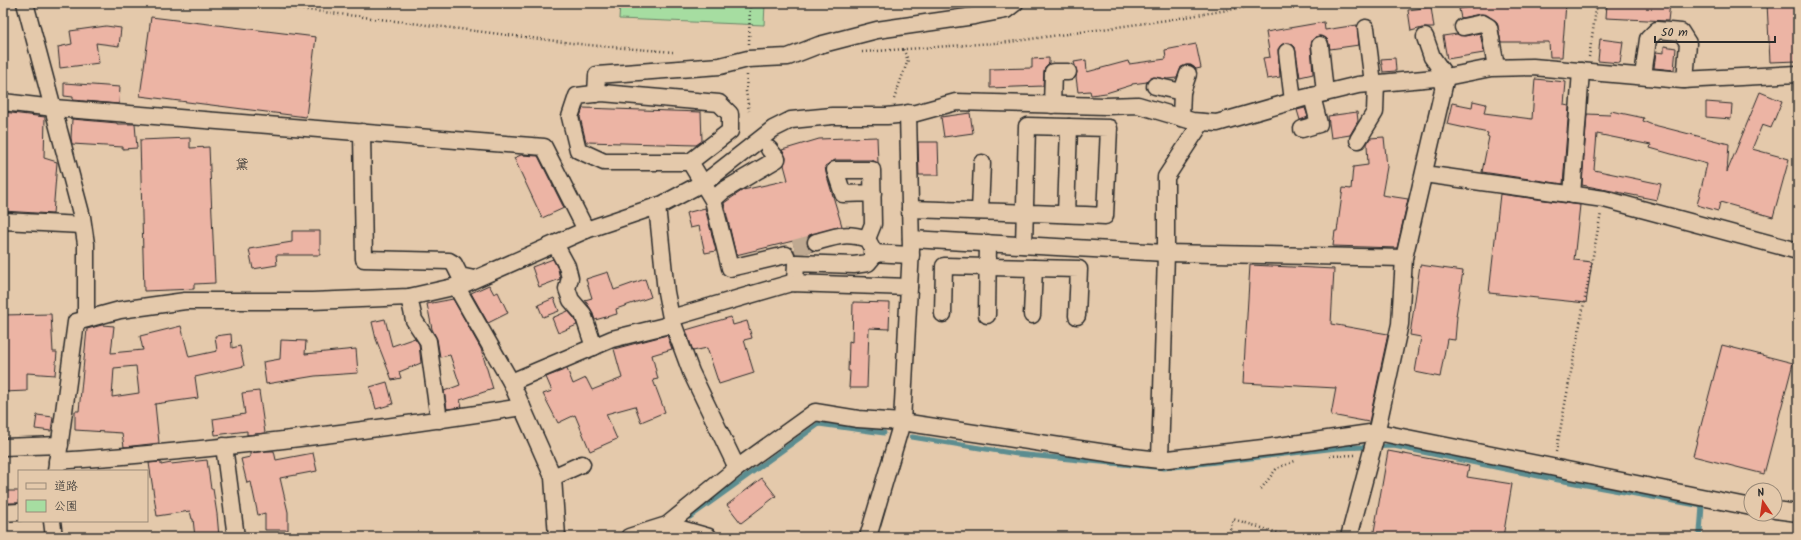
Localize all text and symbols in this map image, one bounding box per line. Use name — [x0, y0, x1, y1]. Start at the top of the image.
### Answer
scale bar — [1655, 18, 1775, 44]
text: 50 m — [1661, 23, 1688, 42]
district label: 黛 — [235, 154, 249, 176]
legend — [18, 470, 148, 522]
text: 道路 — [54, 477, 78, 496]
north arrow — [1743, 482, 1783, 522]
text: N — [1756, 484, 1766, 503]
text: 公園 — [54, 497, 78, 516]

